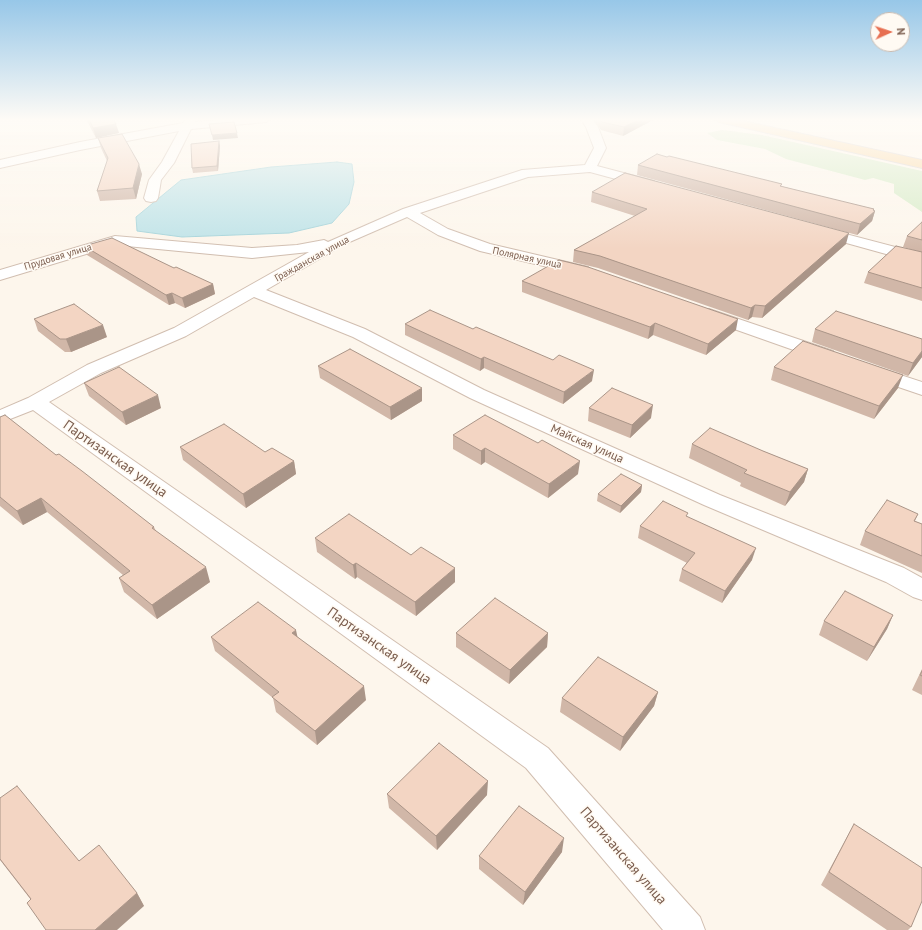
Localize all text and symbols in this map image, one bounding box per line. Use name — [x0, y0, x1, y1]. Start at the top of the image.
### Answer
north arrow — [870, 12, 910, 52]
text: N — [894, 27, 908, 35]
street label: Гражданская улица — [273, 234, 351, 284]
street label: Прудовая улица — [23, 241, 93, 273]
street label: Полярная улица — [491, 245, 563, 271]
street label: Партизанская улица — [60, 417, 170, 501]
street label: Майская улица — [548, 421, 626, 467]
street label: Партизанская улица — [324, 604, 434, 688]
street label: Партизанская улица — [576, 804, 670, 908]

